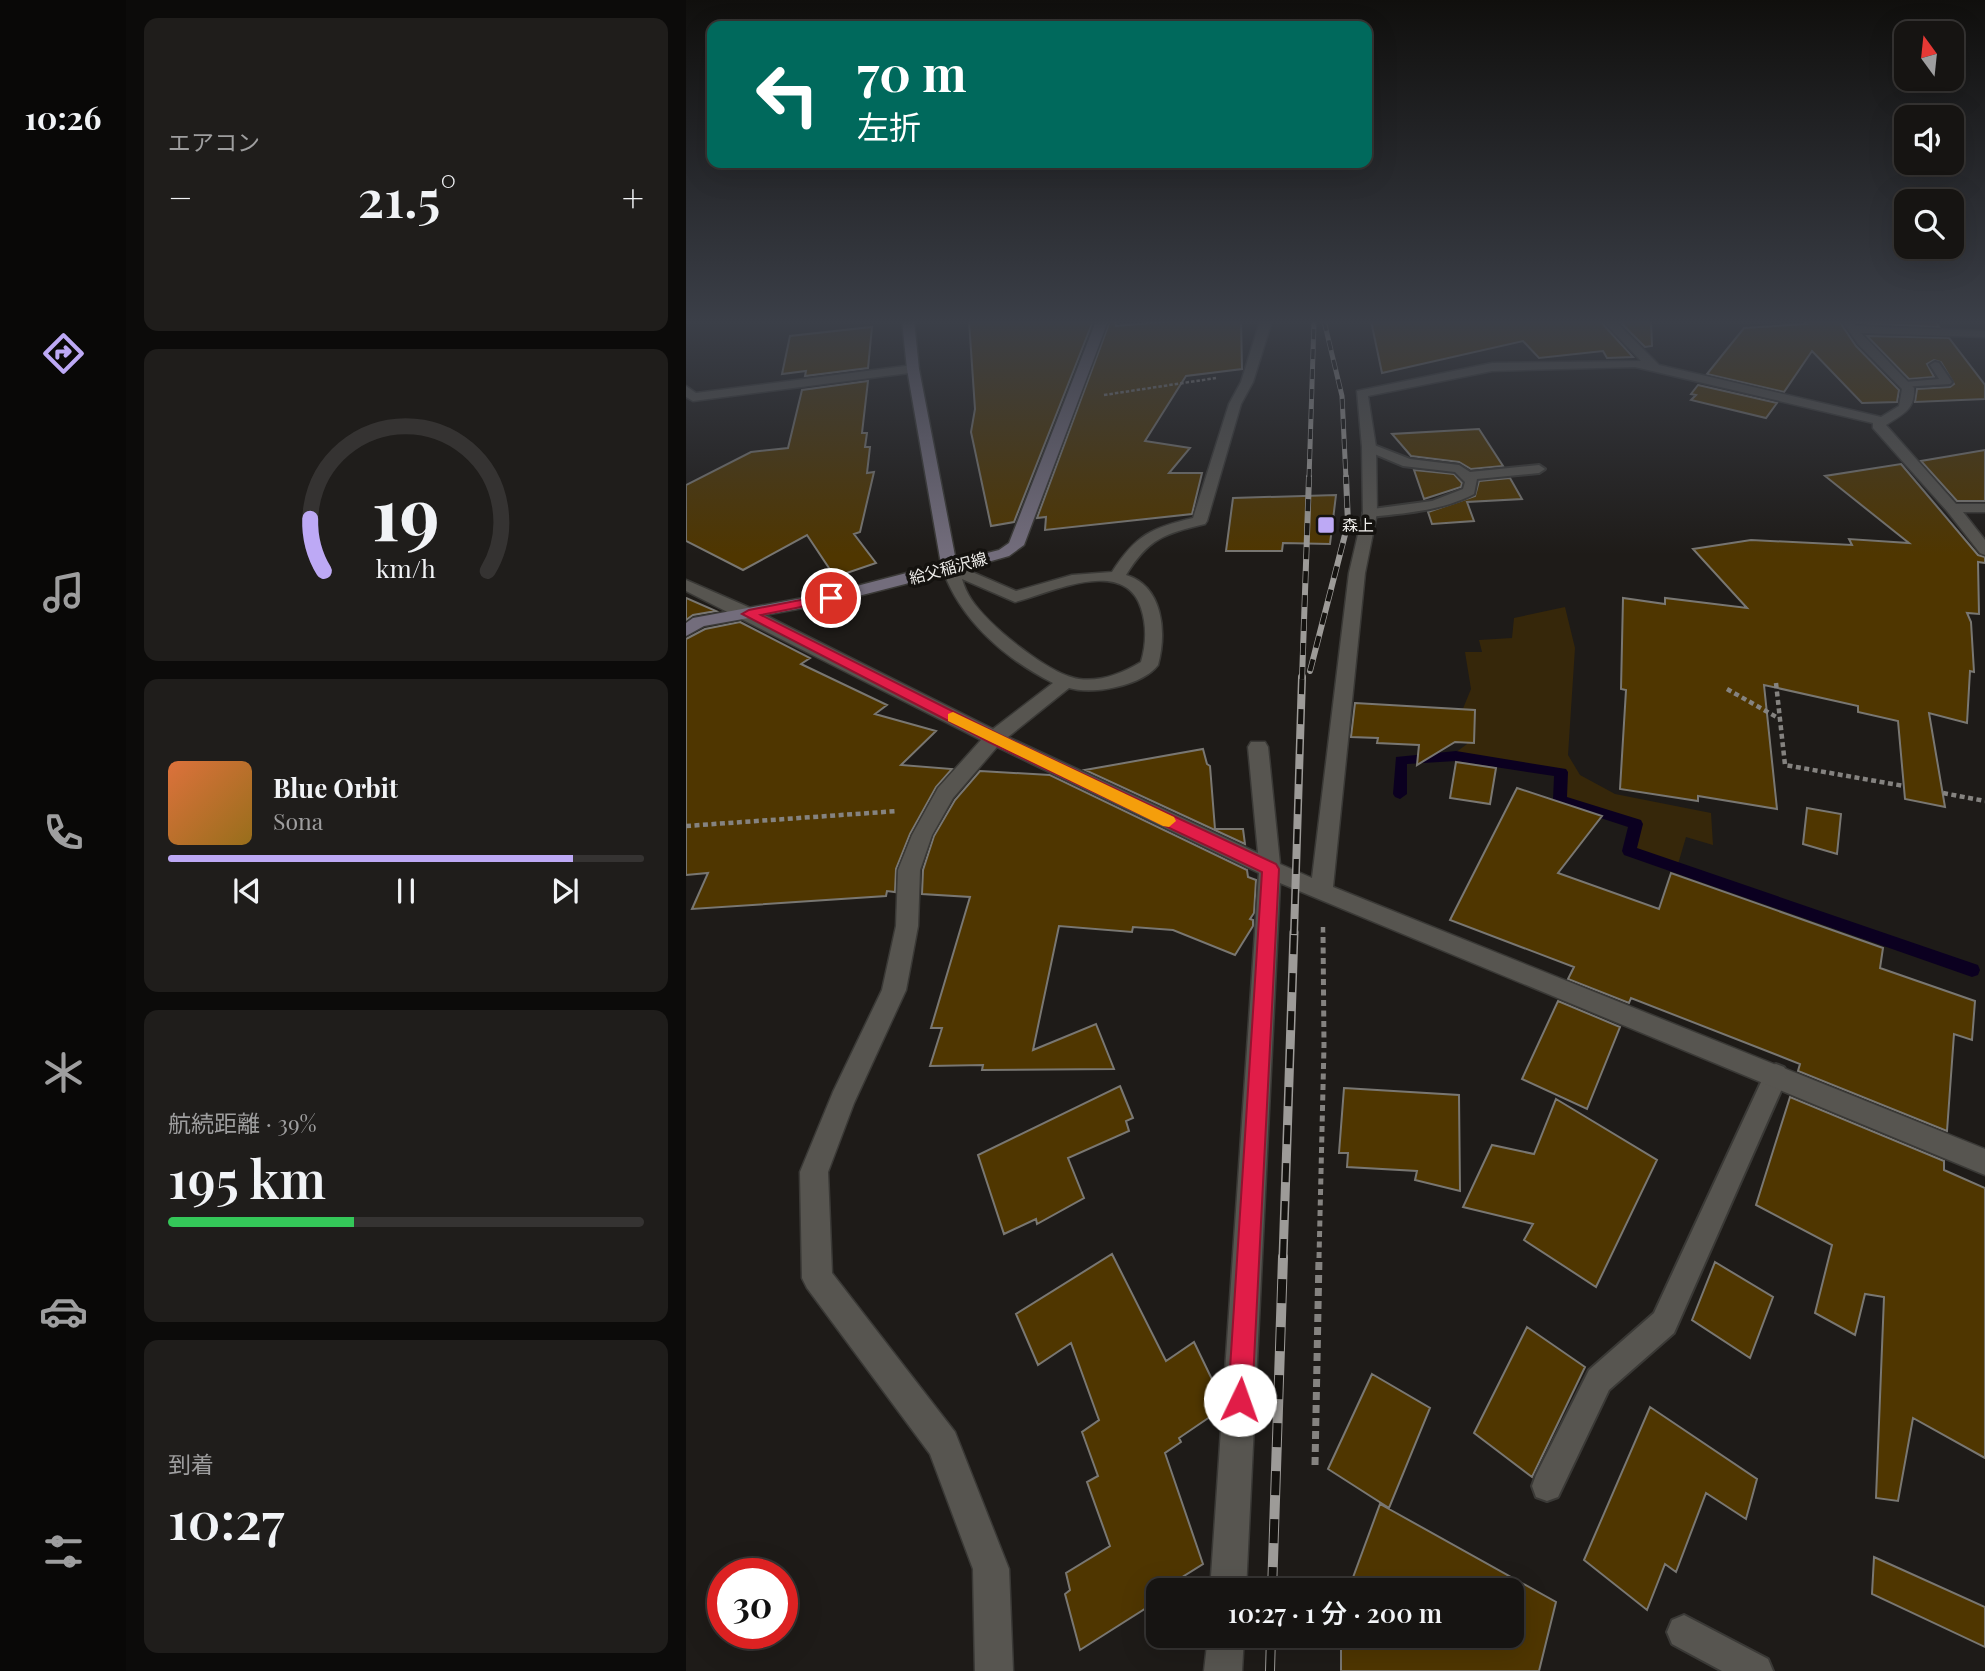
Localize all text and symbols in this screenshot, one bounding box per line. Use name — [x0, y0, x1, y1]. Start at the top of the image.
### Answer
north arrow — [1894, 21, 1964, 91]
map controls — [1894, 21, 1964, 259]
text: 70 m — [857, 39, 967, 104]
icon: left — [742, 49, 833, 140]
text: 10:26 — [25, 95, 101, 138]
text: 左折 — [857, 104, 921, 147]
button: sound — [1894, 105, 1964, 175]
text: エアコン — [168, 126, 260, 157]
text: 21.5° — [358, 162, 457, 231]
text: − — [168, 171, 193, 222]
text: + — [622, 171, 644, 222]
button: search — [1894, 189, 1964, 259]
icon: directions — [39, 329, 88, 378]
text: 19 — [372, 462, 440, 559]
place label: 森上 — [1342, 514, 1374, 535]
marker: 森上 — [1316, 515, 1336, 535]
street label: 給父稲沢線 — [907, 547, 989, 588]
text: km/h — [376, 551, 436, 584]
icon: music — [39, 568, 88, 617]
pin — [801, 568, 861, 628]
icon: arrive — [812, 579, 850, 617]
text: Blue Orbit — [273, 770, 398, 805]
text: Sona — [273, 805, 323, 836]
icon: phone — [39, 808, 88, 857]
icon: previous — [228, 872, 266, 910]
icon: pause — [387, 872, 425, 910]
icon: next — [546, 872, 584, 910]
icon: climate — [39, 1048, 88, 1097]
text: 航続距離 · 39% — [168, 1107, 317, 1138]
text: 195 km — [168, 1143, 326, 1212]
icon: car — [39, 1287, 88, 1336]
position arrow — [1203, 1363, 1277, 1437]
text: 到着 — [168, 1448, 214, 1479]
text: 10:27 — [168, 1484, 284, 1553]
icon: filters — [39, 1527, 88, 1576]
speed limit sign: 30 — [707, 1558, 798, 1649]
text: 10:27 · 1 分 · 200 m — [1228, 1595, 1442, 1630]

